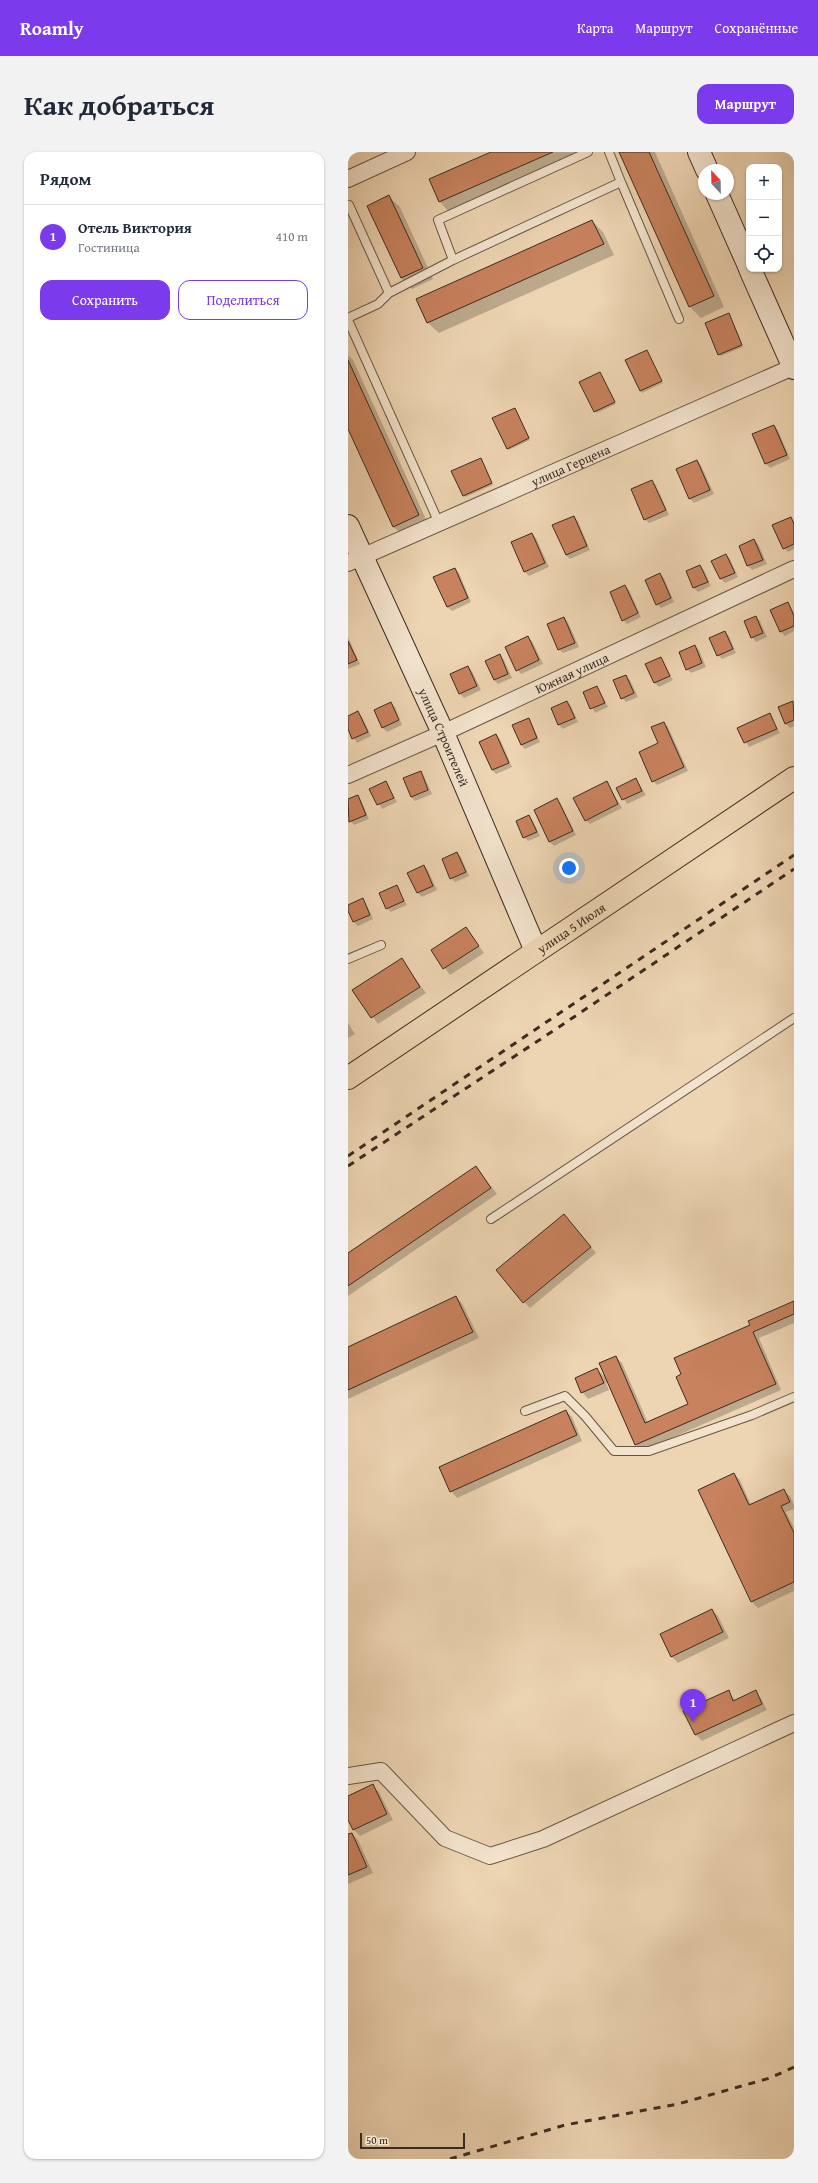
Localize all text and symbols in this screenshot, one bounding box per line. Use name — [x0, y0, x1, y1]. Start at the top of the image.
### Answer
text: Roamly — [20, 14, 84, 42]
text: Карта — [577, 18, 613, 38]
text: Маршрут — [635, 18, 693, 38]
text: Сохранённые — [715, 18, 798, 38]
text: Как добраться — [24, 84, 214, 125]
button: Маршрут — [697, 84, 794, 124]
north arrow — [698, 164, 734, 200]
map controls — [746, 164, 782, 272]
button: + — [746, 164, 782, 200]
text: Рядом — [40, 166, 91, 191]
button: − — [746, 200, 782, 236]
text: Отель Виктория — [78, 217, 192, 238]
text: 1 — [50, 227, 56, 246]
text: 410 m — [276, 227, 308, 246]
button: locate — [746, 236, 782, 272]
text: Гостиница — [78, 238, 140, 257]
button: Сохранить — [40, 280, 170, 320]
button: Поделиться — [178, 280, 308, 320]
street label: улица Герцена — [527, 439, 614, 491]
street label: Южная улица — [532, 647, 612, 698]
street label: улица Строителей — [414, 684, 474, 790]
your location — [559, 858, 579, 878]
street label: улица 5 Июля — [532, 898, 610, 958]
pin: 1 — [680, 1689, 706, 1722]
scale bar — [360, 2131, 465, 2150]
text: 50 m — [366, 2132, 388, 2148]

